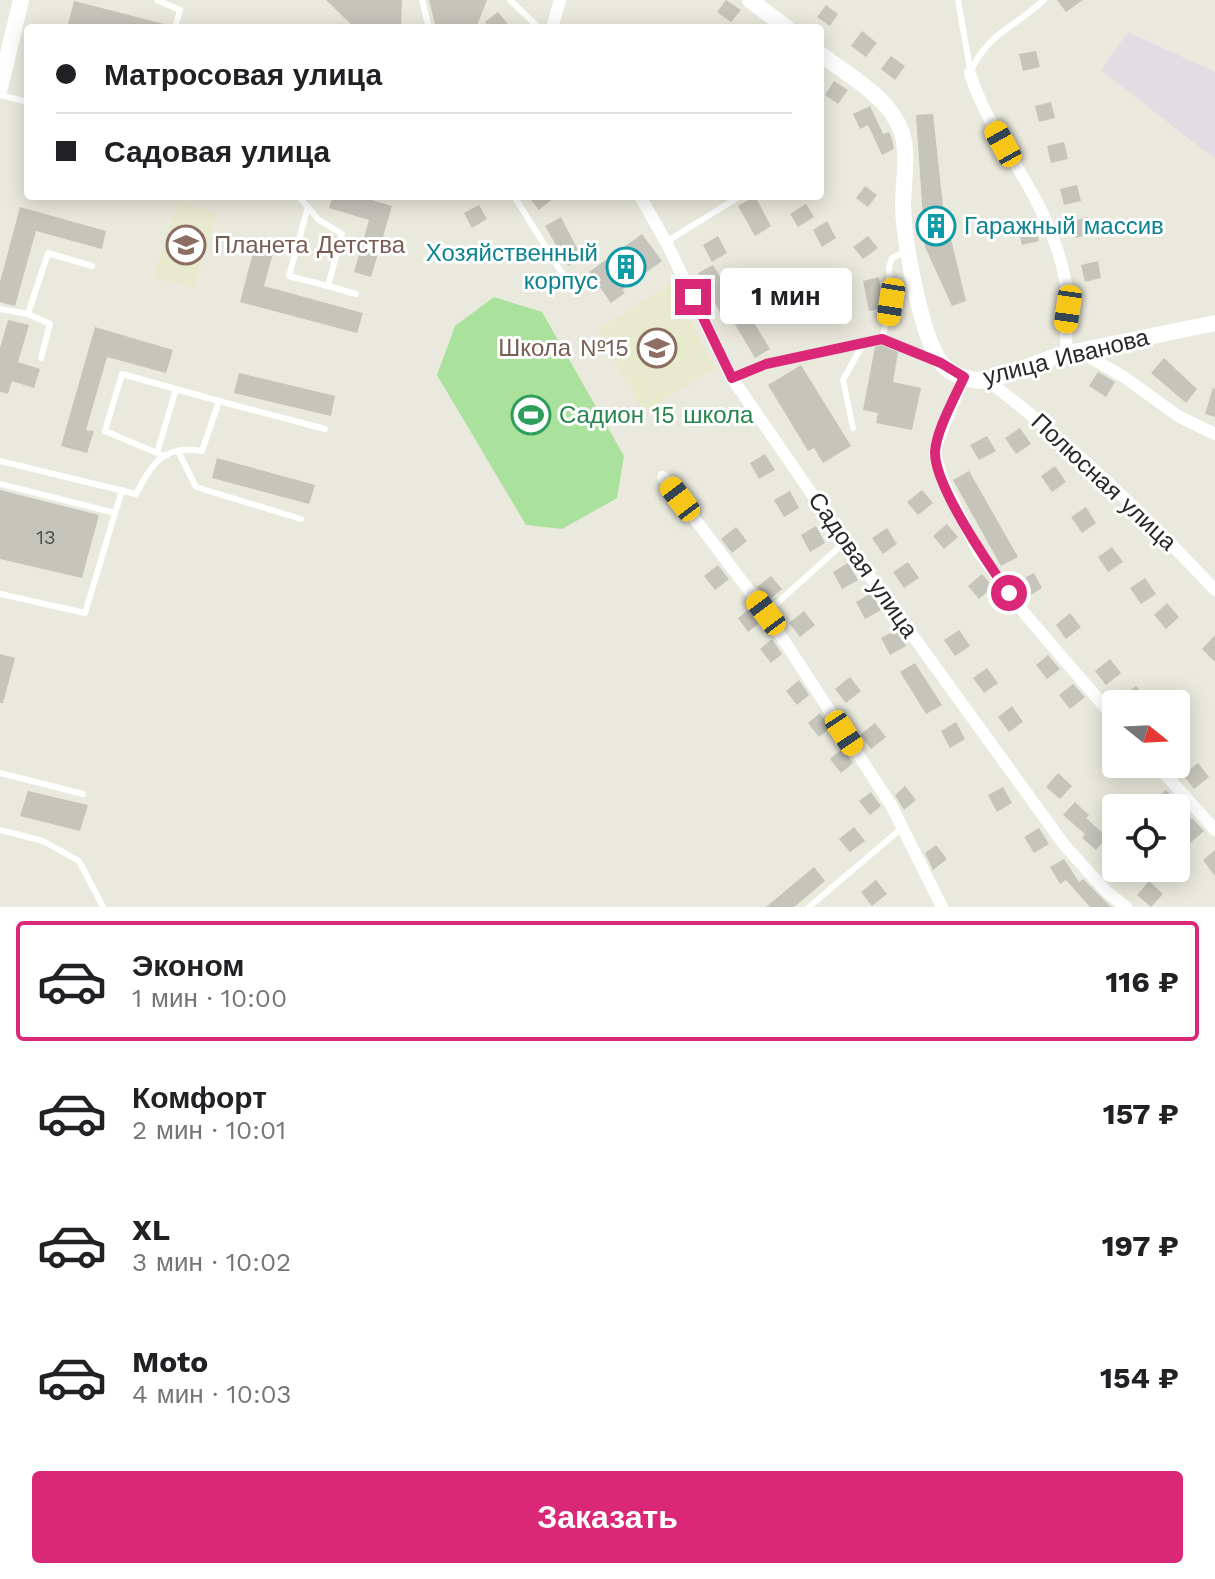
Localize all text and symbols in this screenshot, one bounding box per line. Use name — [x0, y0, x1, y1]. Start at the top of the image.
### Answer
text: Матросовая улица — [104, 57, 382, 92]
car — [981, 117, 1025, 171]
text: Садовая улица — [104, 134, 330, 169]
building icon: Гаражный массив — [915, 205, 957, 247]
place label: Гаражный массив — [964, 212, 1164, 240]
school or university icon: Планета Детства — [165, 224, 207, 266]
place label: Планета Детства — [214, 231, 406, 259]
place label: Хозяйственный корпус — [426, 239, 598, 295]
building icon: Хозяйственный корпус — [605, 246, 647, 288]
callout: 1 мин — [721, 269, 853, 325]
car — [875, 276, 907, 328]
route end — [675, 279, 711, 315]
text: 1 мин — [751, 281, 821, 311]
car — [1053, 284, 1083, 334]
street label: улица Иванова — [980, 323, 1152, 391]
school or university icon: Школа №15 — [636, 327, 678, 369]
place label: Школа №15 — [498, 334, 629, 362]
sports icon: Садион 15 школа — [510, 394, 552, 436]
place label: Садион 15 школа — [559, 401, 754, 429]
street label: Полюсная улица — [1026, 408, 1183, 557]
car — [656, 473, 704, 525]
street label: Садовая улица — [802, 487, 924, 644]
house number: 13 — [36, 525, 56, 549]
route start — [991, 575, 1027, 611]
car — [742, 587, 790, 639]
north arrow — [1102, 690, 1190, 778]
map controls — [1102, 690, 1190, 882]
car — [821, 706, 867, 760]
button: locate — [1102, 794, 1190, 882]
icon: car — [36, 945, 108, 1017]
text: Эконом — [132, 948, 245, 983]
text: 116 ₽ — [1105, 964, 1179, 999]
text: 1 мин · 10:00 — [132, 983, 287, 1013]
icon: car — [36, 1077, 108, 1149]
text: Комфорт — [132, 1080, 267, 1115]
text: 157 ₽ — [1103, 1096, 1179, 1131]
text: 2 мин · 10:01 — [132, 1115, 286, 1145]
icon: car — [36, 1209, 108, 1281]
text: XL — [132, 1212, 170, 1247]
text: 197 ₽ — [1102, 1228, 1179, 1263]
text: 3 мин · 10:02 — [132, 1247, 291, 1277]
icon: car — [36, 1341, 108, 1413]
text: Moto — [132, 1344, 208, 1379]
text: 154 ₽ — [1100, 1360, 1179, 1395]
text: 4 мин · 10:03 — [132, 1379, 291, 1409]
button: Заказать — [32, 1471, 1183, 1563]

